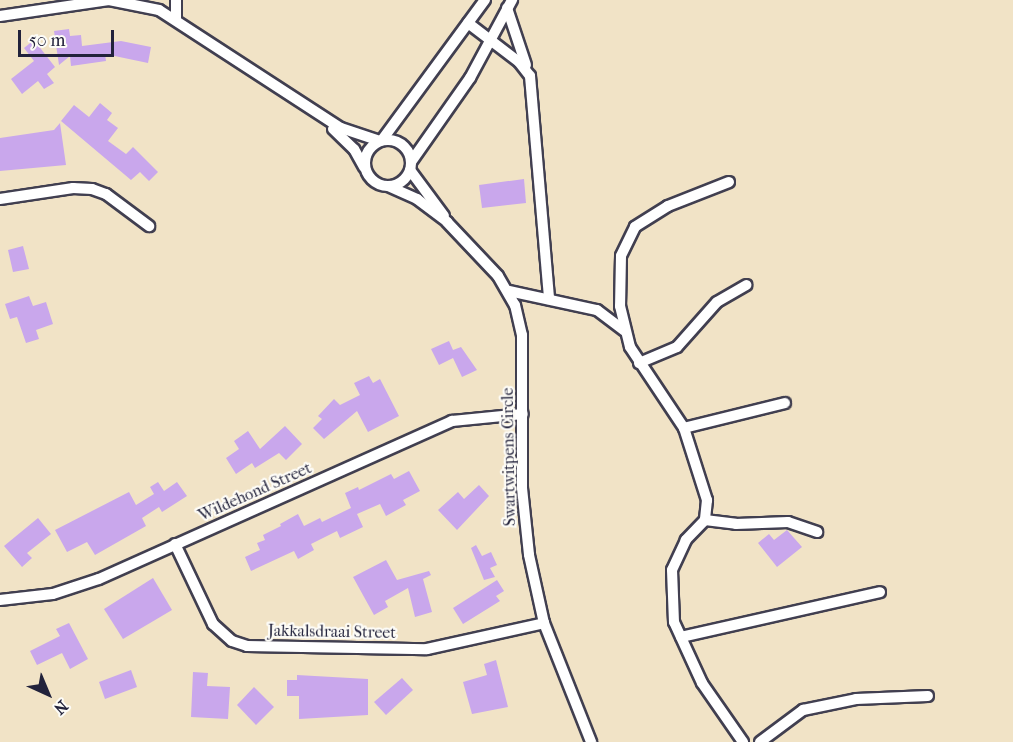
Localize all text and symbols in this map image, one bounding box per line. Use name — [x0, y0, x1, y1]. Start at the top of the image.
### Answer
scale bar — [21, 18, 117, 56]
text: 50 m — [29, 30, 65, 51]
street label: Swartwitpens Circle — [498, 388, 520, 526]
street label: Wildehond Street — [196, 458, 314, 526]
street label: Jakkalsdraai Street — [268, 621, 396, 643]
north arrow — [18, 664, 78, 724]
text: N — [50, 696, 72, 718]

